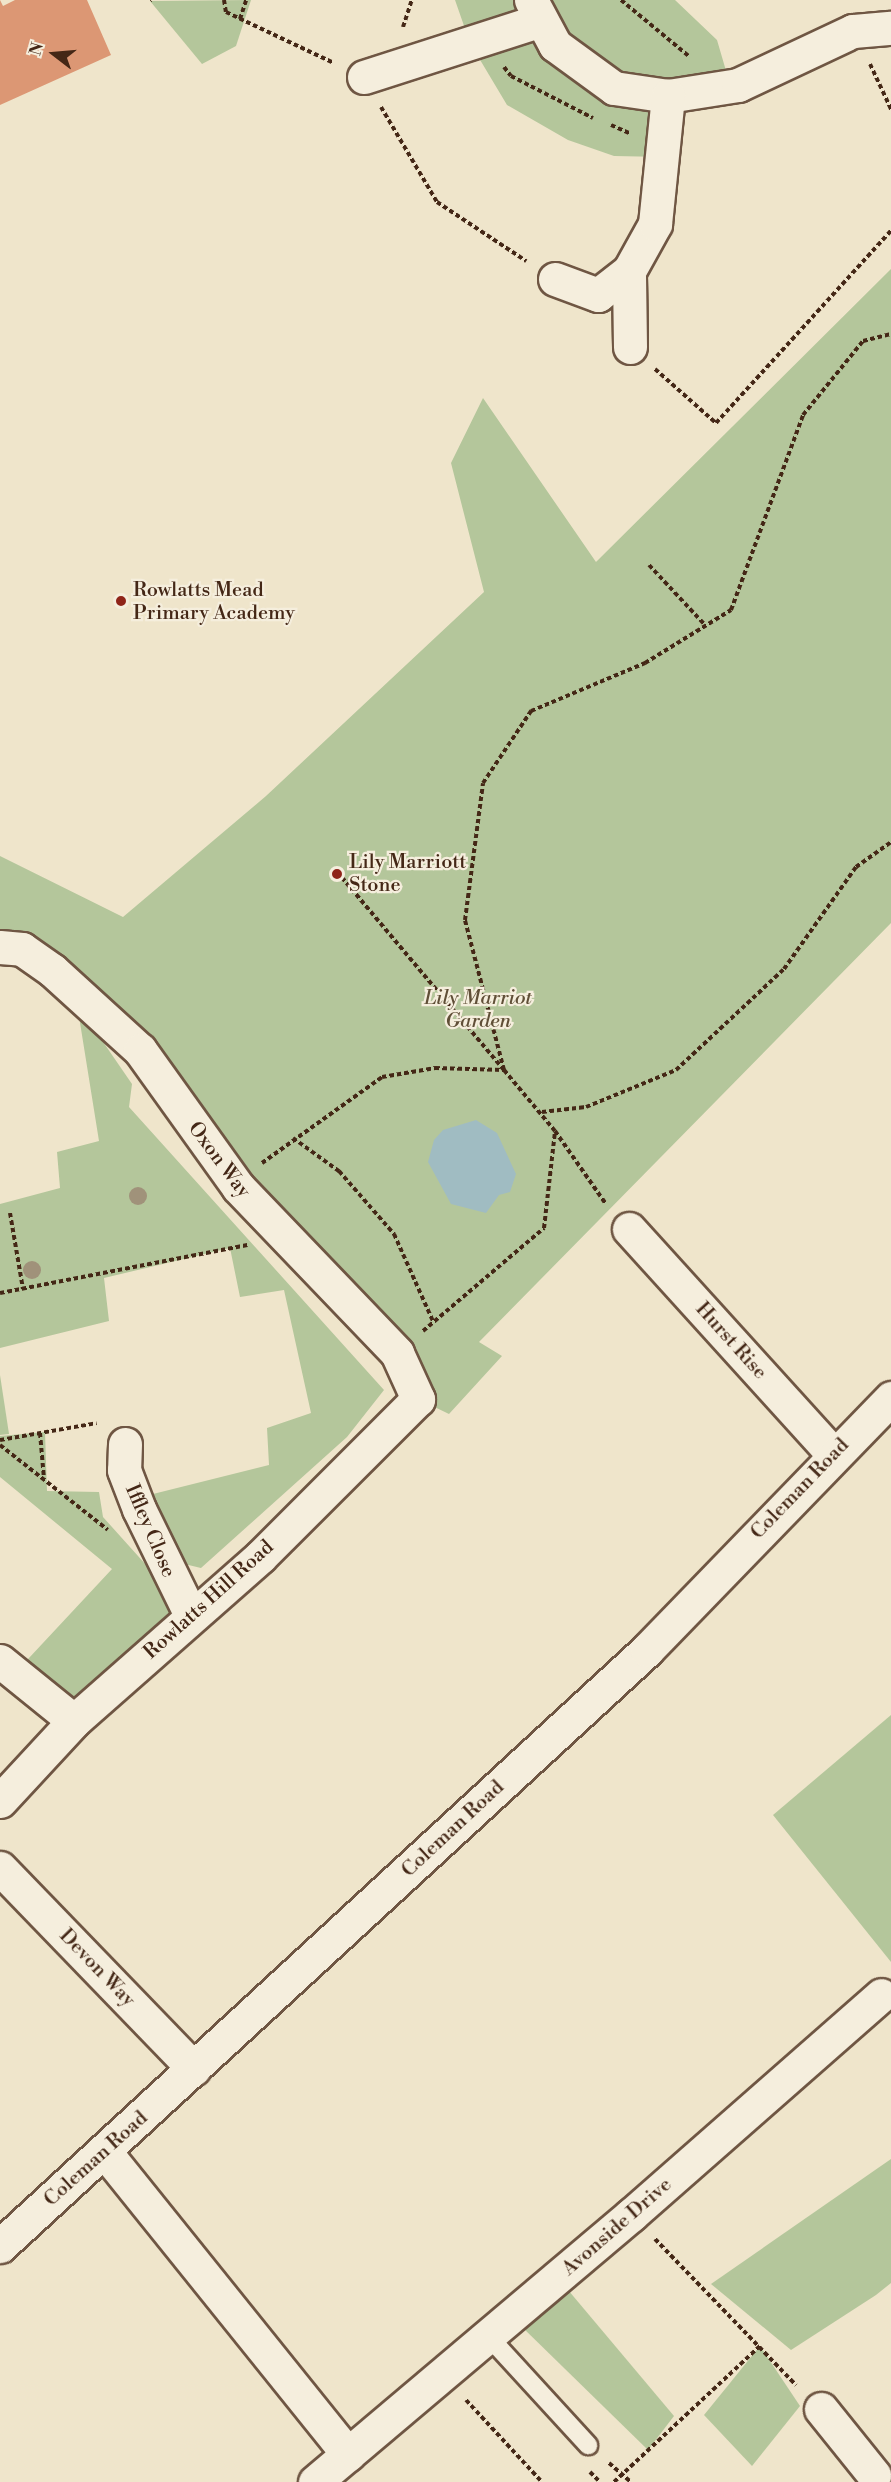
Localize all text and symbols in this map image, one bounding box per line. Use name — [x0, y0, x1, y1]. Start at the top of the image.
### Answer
north arrow — [24, 24, 84, 84]
text: N — [25, 40, 48, 58]
place label: Rowlatts Mead Primary Academy — [133, 578, 295, 625]
marker: Rowlatts Mead Primary Academy — [114, 594, 128, 608]
place label: Lily Marriott Stone — [349, 850, 466, 897]
marker: Lily Marriott Stone — [330, 867, 344, 881]
park label: Lily Marriot Garden — [424, 987, 532, 1034]
street label: Oxon Way — [183, 1117, 255, 1203]
street label: Hurst Rise — [690, 1298, 772, 1384]
street label: Coleman Road — [746, 1434, 854, 1544]
street label: Iffley Close — [120, 1481, 180, 1581]
street label: Rowlatts Hill Road — [139, 1535, 279, 1665]
street label: Coleman Road — [397, 1776, 509, 1882]
street label: Devon Way — [54, 1924, 140, 2012]
street label: Coleman Road — [39, 2106, 153, 2212]
street label: Avonside Drive — [557, 2173, 677, 2281]

